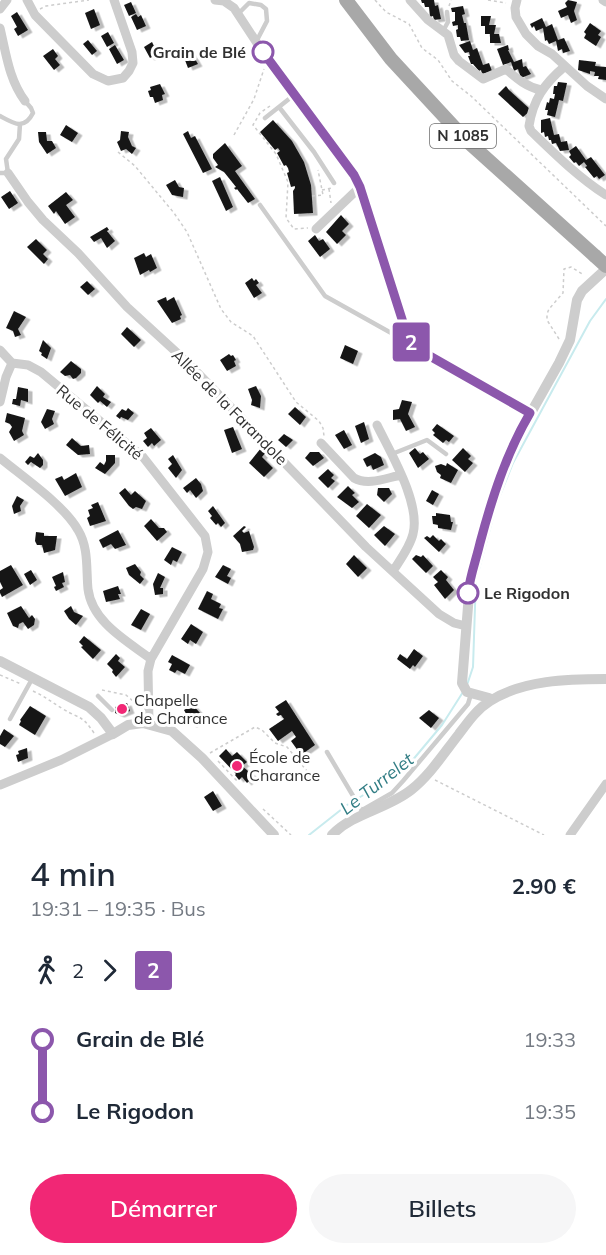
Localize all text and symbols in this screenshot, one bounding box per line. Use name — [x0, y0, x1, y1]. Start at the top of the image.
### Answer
marker: Grain de Blé — [252, 41, 274, 63]
place label: Grain de Blé — [153, 42, 246, 62]
road number: N 1085 — [430, 124, 496, 148]
line badge: 2 — [392, 322, 430, 362]
text: 2 — [405, 329, 417, 355]
street label: Allée de la Farandole — [168, 345, 292, 469]
street label: Rue de Félicité — [53, 380, 147, 464]
marker: Le Rigodon — [457, 582, 479, 604]
place label: Le Rigodon — [484, 583, 570, 603]
place label: Chapelle de Charance — [134, 690, 228, 728]
marker: Chapelle de Charance — [115, 702, 129, 716]
place label: École de Charance — [249, 747, 320, 785]
water label: Le Turrelet — [335, 747, 419, 820]
marker: École de Charance — [230, 759, 244, 773]
text: 4 min — [30, 853, 116, 894]
text: 2.90 € — [512, 872, 576, 900]
text: 19:31 – 19:35 · Bus — [30, 896, 206, 921]
icon: walk — [30, 954, 63, 987]
icon: forward — [93, 954, 126, 987]
text: 2 — [147, 957, 160, 983]
text: 2 — [72, 958, 84, 983]
text: Grain de Blé — [76, 1025, 204, 1053]
text: 19:33 — [523, 1027, 576, 1052]
text: Le Rigodon — [76, 1097, 194, 1125]
text: 19:35 — [523, 1099, 576, 1124]
button: Démarrer — [30, 1174, 297, 1243]
button: Billets — [309, 1174, 576, 1243]

